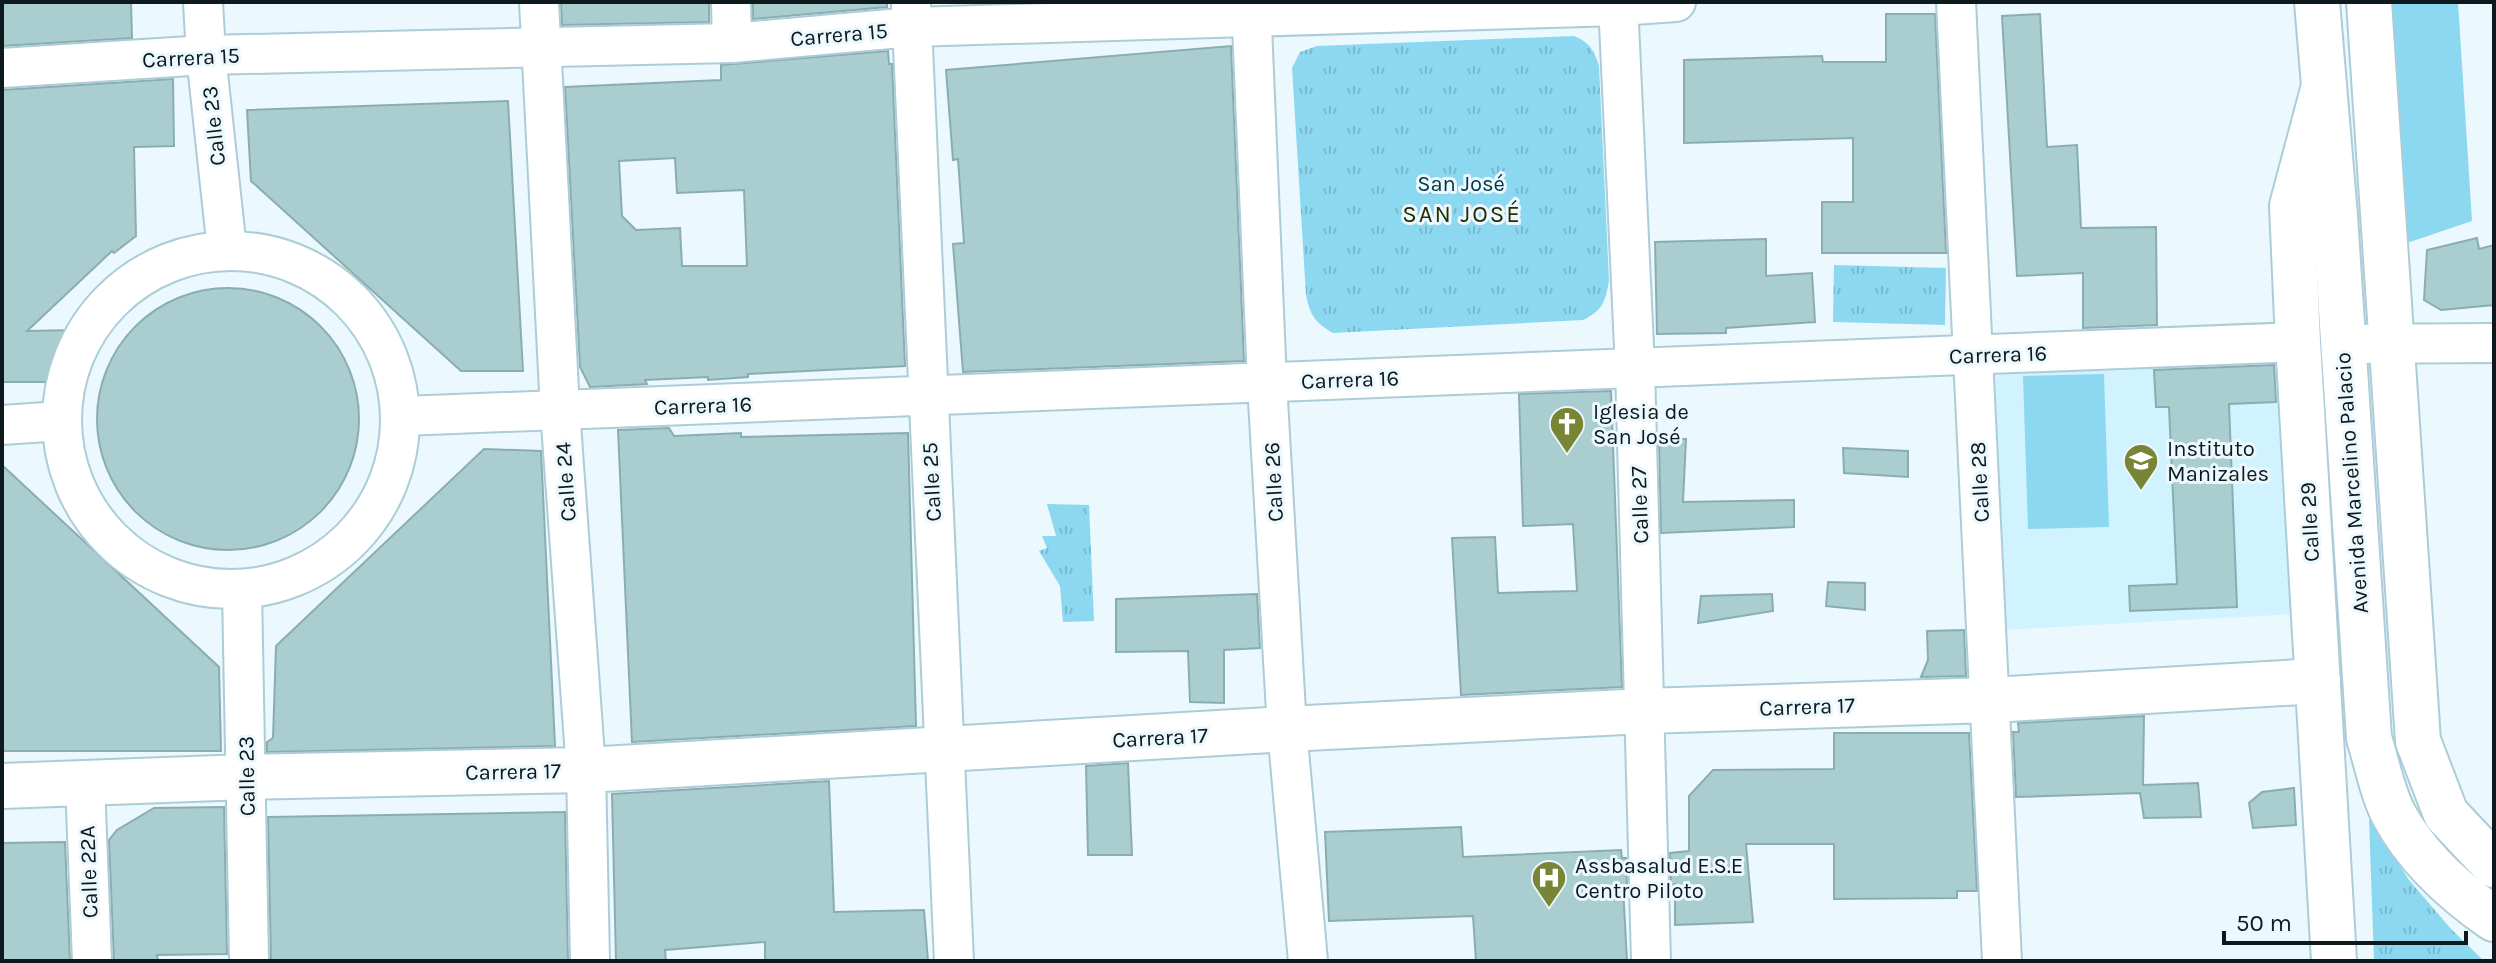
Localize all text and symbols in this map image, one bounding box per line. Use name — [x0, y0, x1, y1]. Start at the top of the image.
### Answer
street label: Carrera 15 — [789, 18, 889, 52]
street label: Carrera 15 — [142, 42, 241, 74]
street label: Calle 23 — [197, 85, 231, 167]
park label: San José — [1417, 171, 1505, 197]
district label: SAN JOSÉ — [1402, 199, 1522, 228]
street label: Carrera 16 — [1949, 340, 2047, 370]
street label: Avenida Marcelino Palacio — [2330, 351, 2374, 614]
street label: Carrera 16 — [1301, 365, 1399, 395]
street label: Carrera 16 — [654, 391, 752, 421]
place label: Iglesia de San José — [1593, 399, 1689, 450]
church icon: Iglesia de San José — [1548, 405, 1586, 455]
place label: Instituto Manizales — [2167, 436, 2269, 487]
street label: Calle 24 — [550, 441, 582, 522]
street label: Calle 26 — [1259, 441, 1289, 522]
street label: Calle 28 — [1965, 441, 1995, 523]
street label: Calle 25 — [917, 442, 947, 522]
school or university icon: Instituto Manizales — [2122, 442, 2160, 492]
street label: Calle 27 — [1626, 466, 1654, 544]
street label: Calle 29 — [2295, 481, 2325, 563]
street label: Carrera 17 — [1759, 692, 1855, 722]
street label: Carrera 17 — [1112, 723, 1209, 753]
street label: Calle 23 — [233, 736, 261, 816]
street label: Carrera 17 — [465, 758, 561, 786]
street label: Calle 22A — [74, 825, 104, 919]
place label: Assbasalud E.S.E Centro Piloto — [1575, 853, 1743, 904]
hospital icon: Assbasalud E.S.E Centro Piloto — [1530, 859, 1568, 909]
scale bar — [2224, 895, 2466, 945]
text: 50 m — [2236, 909, 2292, 937]

